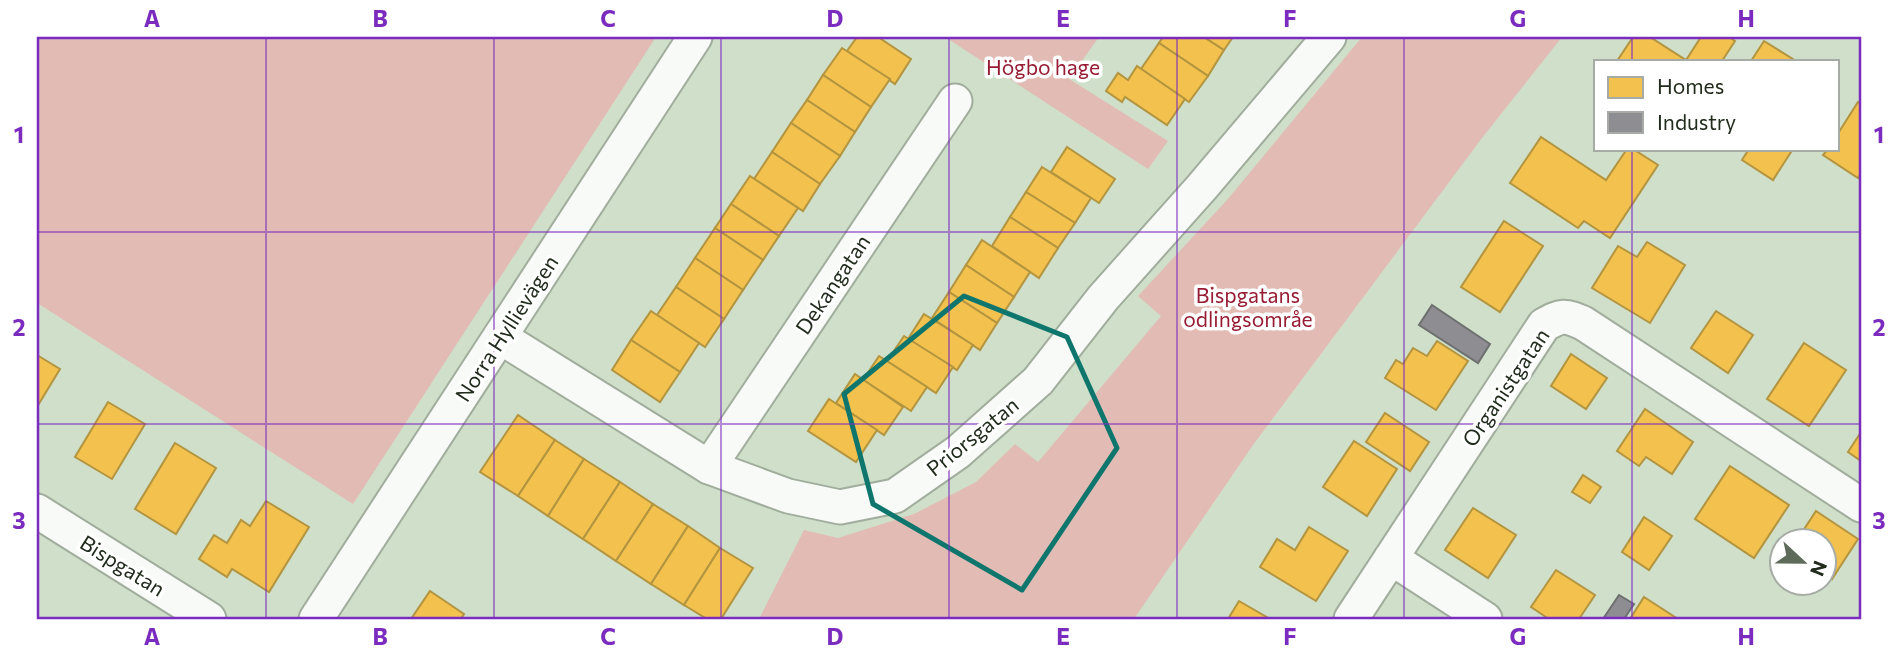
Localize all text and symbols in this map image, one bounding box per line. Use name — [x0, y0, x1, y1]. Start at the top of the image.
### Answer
text: A — [144, 4, 161, 32]
text: B — [372, 4, 388, 32]
text: C — [600, 4, 616, 32]
text: D — [827, 4, 844, 32]
text: E — [1056, 4, 1070, 32]
text: F — [1283, 4, 1297, 32]
text: G — [1510, 4, 1526, 32]
text: H — [1737, 4, 1755, 32]
park label: Högbo hage — [986, 54, 1100, 79]
legend — [1594, 60, 1839, 150]
text: Homes — [1657, 73, 1724, 98]
text: Industry — [1657, 109, 1736, 134]
text: 1 — [14, 120, 24, 148]
text: 1 — [1874, 120, 1884, 148]
street label: Dekangatan — [790, 229, 874, 339]
street label: Norra Hyllievägen — [449, 250, 563, 406]
park label: Bispgatans odlingsområe — [1183, 282, 1313, 331]
text: 2 — [12, 313, 26, 341]
text: 2 — [1872, 313, 1886, 341]
street label: Organistgatan — [1456, 323, 1554, 451]
street label: Priorsgatan — [921, 391, 1023, 481]
text: 3 — [12, 506, 26, 534]
text: 3 — [1872, 506, 1886, 534]
north arrow — [1769, 526, 1839, 596]
street label: Bispgatan — [76, 529, 170, 601]
text: N — [1806, 558, 1833, 579]
text: A — [144, 622, 161, 650]
text: B — [372, 622, 388, 650]
text: C — [600, 622, 616, 650]
text: D — [827, 622, 844, 650]
text: E — [1056, 622, 1070, 650]
text: F — [1283, 622, 1297, 650]
text: G — [1510, 622, 1526, 650]
text: H — [1737, 622, 1755, 650]

